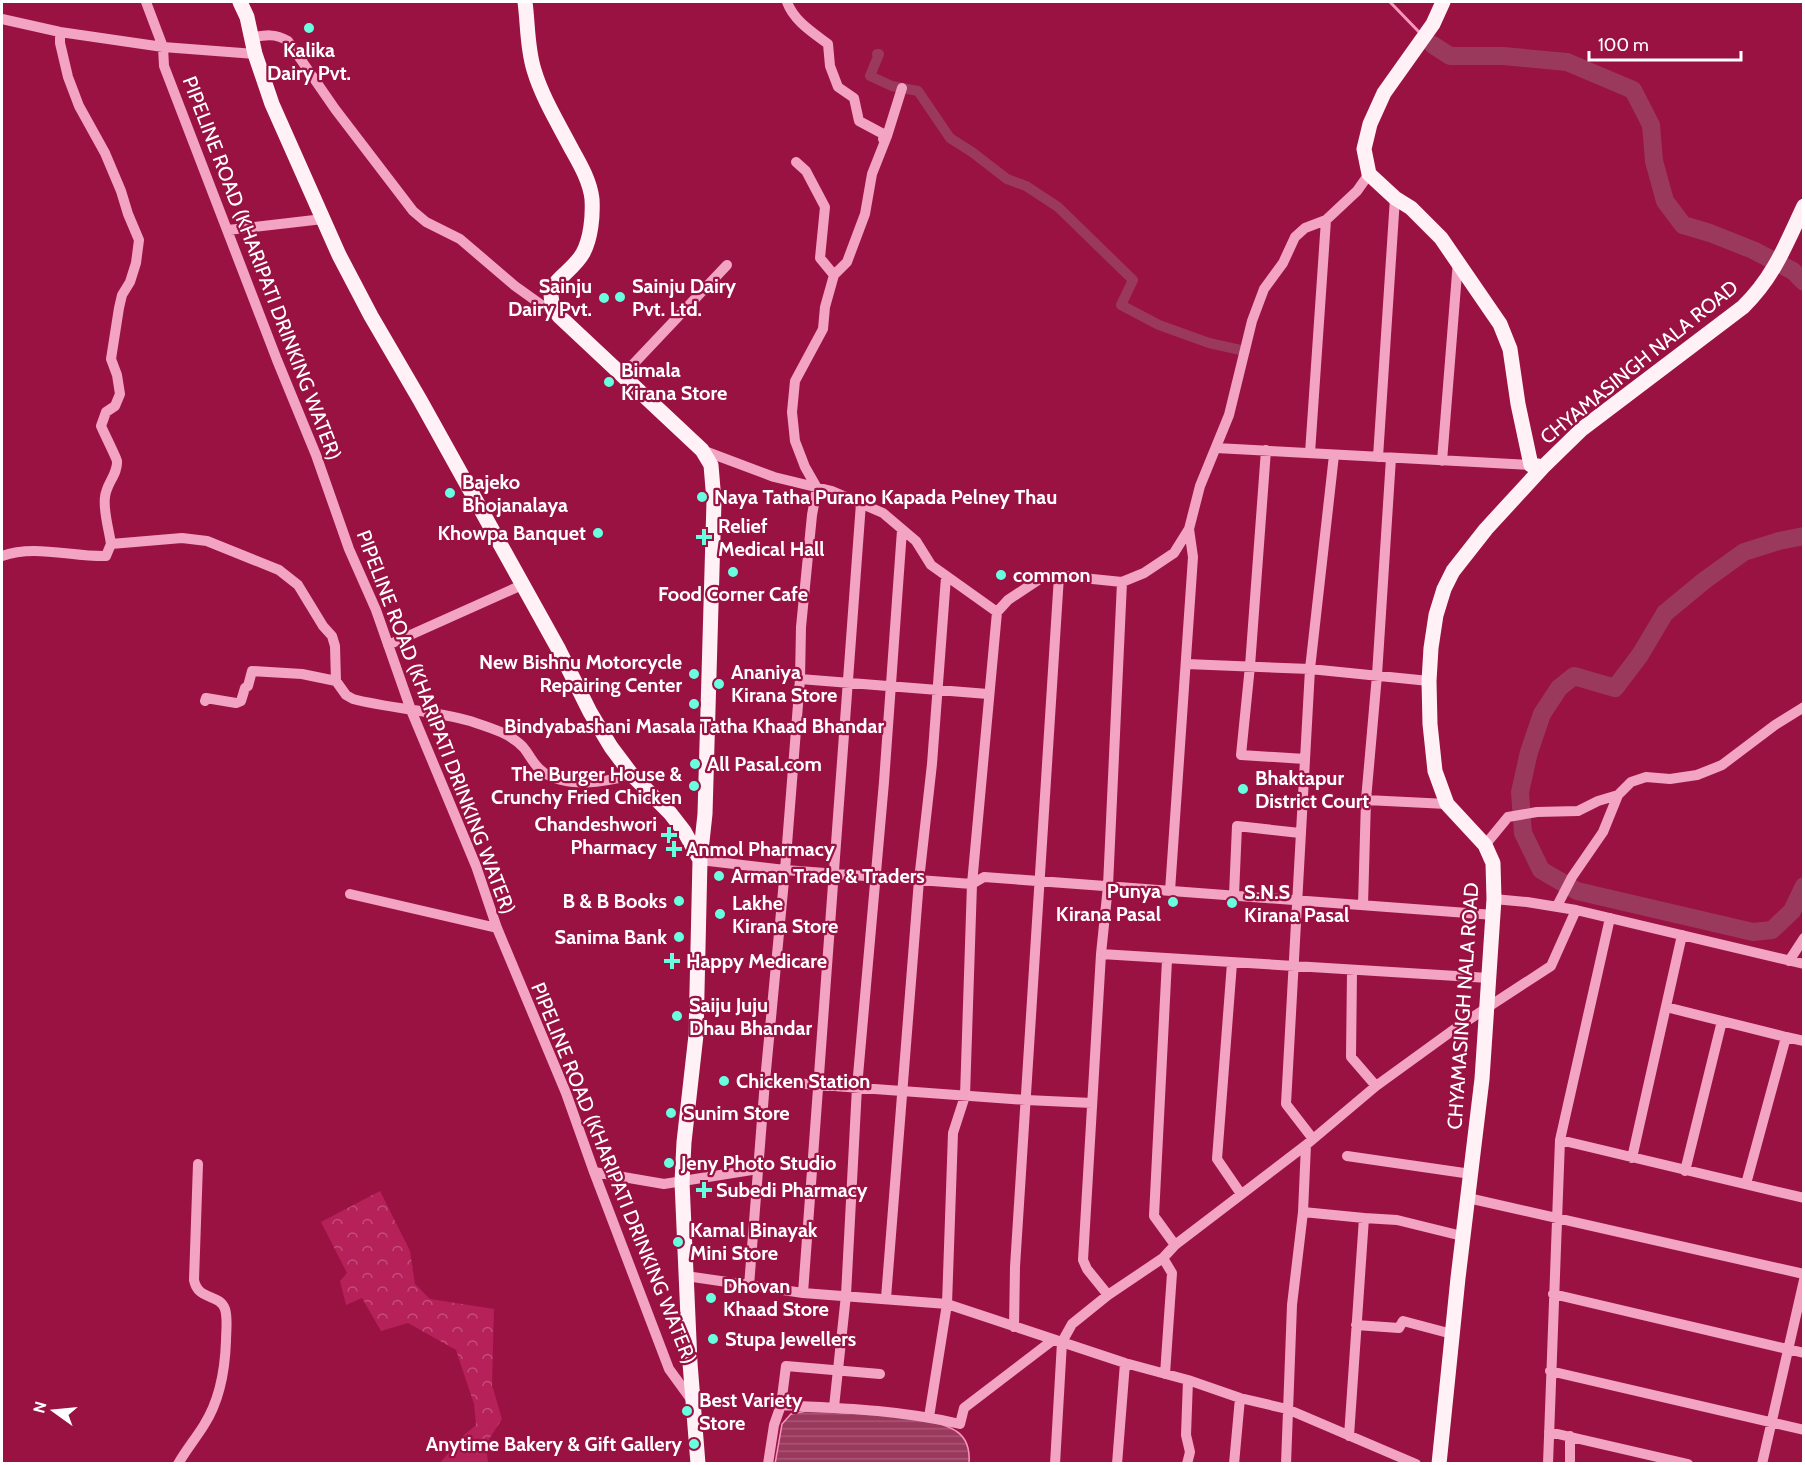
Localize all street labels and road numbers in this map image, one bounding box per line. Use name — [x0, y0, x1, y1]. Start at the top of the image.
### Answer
street label: PIPELINE ROAD (KHARIPATI DRINKING WATER) — [177, 73, 347, 463]
street label: CHYAMASINGH NALA ROAD — [1535, 275, 1743, 449]
street label: PIPELINE ROAD (KHARIPATI DRINKING WATER) — [351, 527, 521, 917]
street label: CHYAMASINGH NALA ROAD — [1442, 882, 1484, 1130]
street label: PIPELINE ROAD (KHARIPATI DRINKING WATER) — [526, 979, 702, 1367]

